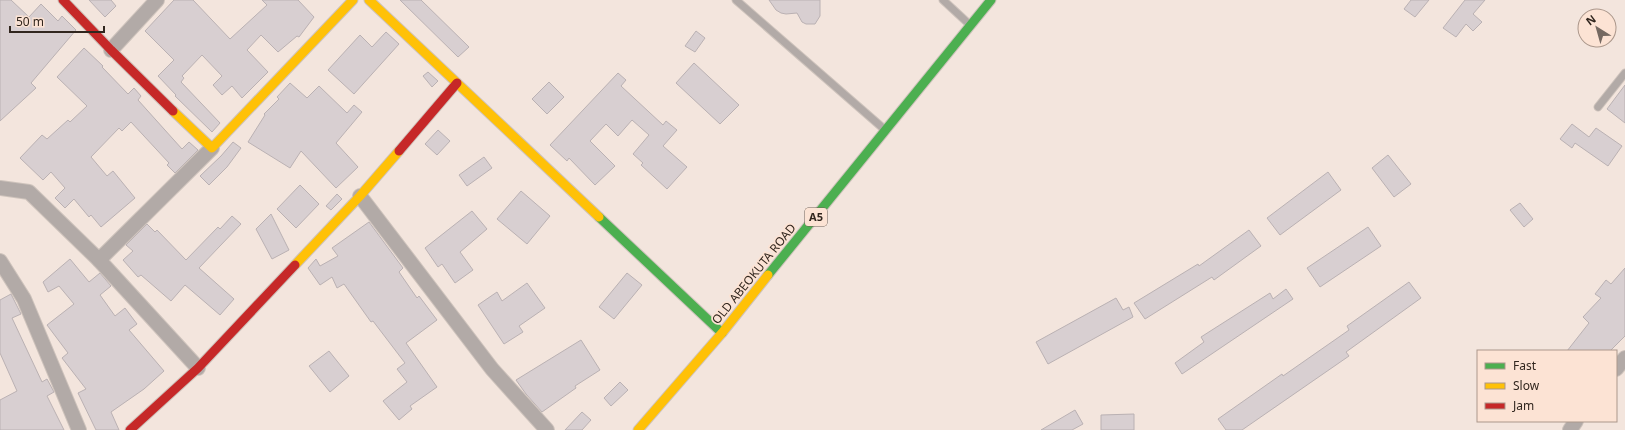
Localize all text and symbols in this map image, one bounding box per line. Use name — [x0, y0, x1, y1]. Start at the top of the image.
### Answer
scale bar — [10, 8, 104, 34]
north arrow — [1577, 8, 1617, 48]
text: N — [1583, 11, 1599, 28]
text: 50 m — [16, 13, 44, 30]
road number: A5 — [805, 208, 827, 226]
street label: OLD ABEOKUTA ROAD — [708, 220, 800, 328]
legend — [1477, 350, 1617, 422]
text: Fast — [1513, 357, 1537, 374]
text: Slow — [1513, 377, 1540, 394]
text: Jam — [1512, 397, 1534, 414]

